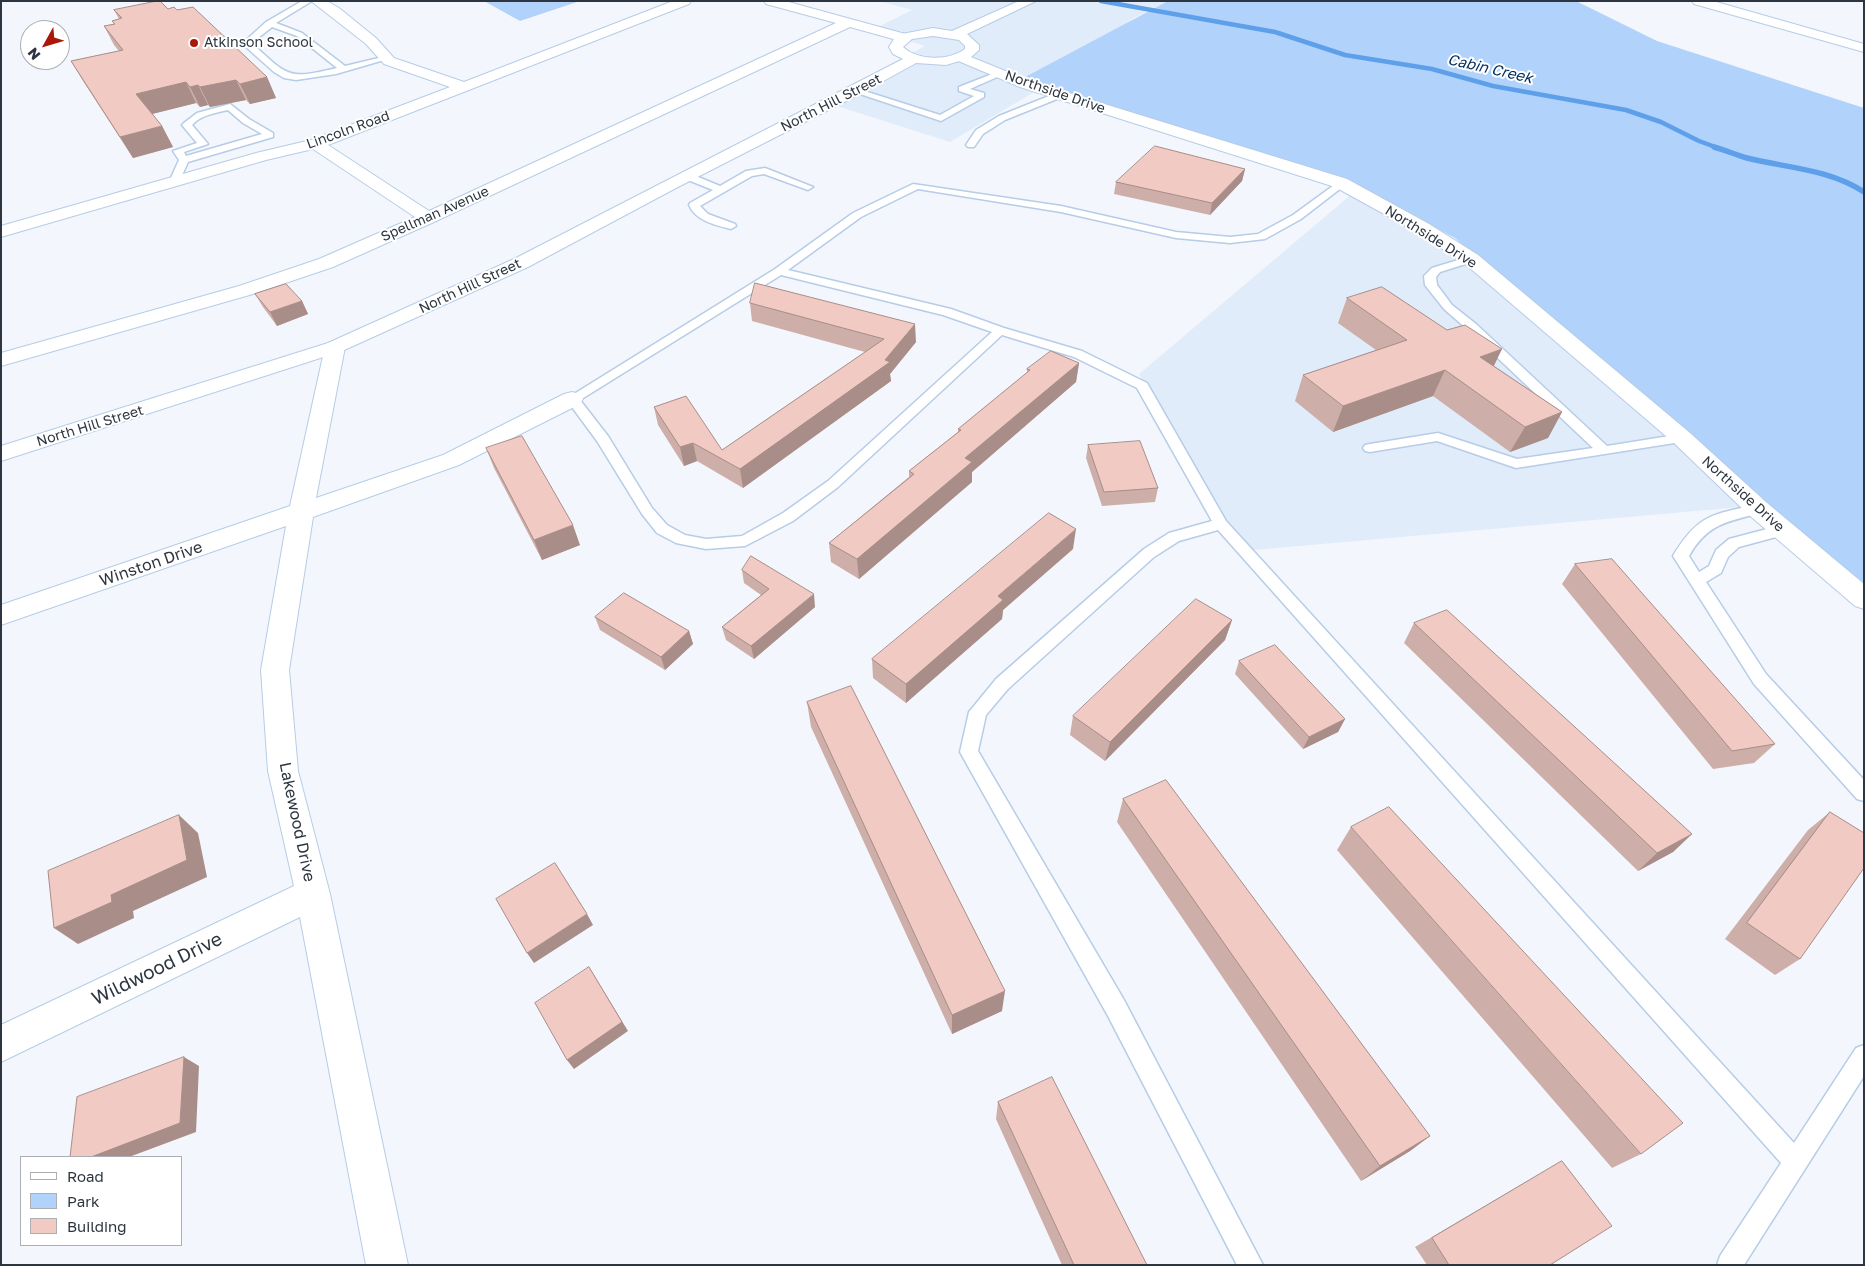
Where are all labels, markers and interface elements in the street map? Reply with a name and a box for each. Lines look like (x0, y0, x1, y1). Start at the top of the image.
north arrow (20, 20, 70, 70)
place label: Atkinson School (204, 35, 313, 51)
marker: Atkinson School (188, 37, 200, 49)
text: N (24, 45, 44, 64)
water label: Cabin Creek (1446, 50, 1534, 88)
street label: Northside Drive (1003, 67, 1107, 117)
street label: North Hill Street (778, 70, 884, 136)
street label: Lincoln Road (304, 107, 392, 153)
street label: Spellman Avenue (378, 183, 492, 245)
street label: Northside Drive (1382, 202, 1480, 272)
street label: North Hill Street (416, 255, 524, 317)
street label: North Hill Street (35, 402, 145, 450)
street label: Northside Drive (1698, 453, 1788, 535)
street label: Winston Drive (97, 537, 205, 591)
street label: Lakewood Drive (275, 761, 319, 883)
street label: Wildwood Drive (88, 928, 226, 1010)
legend (20, 1156, 182, 1246)
text: Road (67, 1167, 104, 1185)
text: Park (67, 1192, 99, 1210)
text: Building (67, 1217, 127, 1235)

